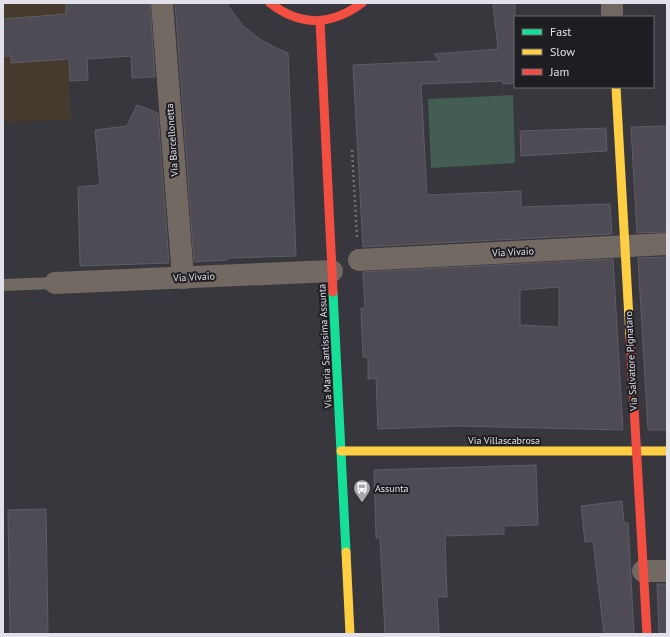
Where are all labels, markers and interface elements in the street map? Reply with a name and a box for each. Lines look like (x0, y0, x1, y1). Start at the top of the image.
legend (514, 16, 654, 88)
text: Fast (550, 24, 571, 39)
text: Slow (550, 44, 575, 59)
text: Jam (549, 64, 569, 79)
street label: Via Barcellonetta (163, 103, 181, 178)
street label: Via Vivaio (491, 244, 534, 260)
street label: Via Vivaio (172, 269, 215, 285)
street label: Via Maria Santissima Assunta (315, 284, 335, 409)
street label: Via Salvatore Pignataro (622, 311, 640, 412)
street label: Via Villascabrosa (467, 434, 540, 447)
bus stop icon: Assunta (352, 478, 372, 503)
place label: Assunta (375, 482, 409, 495)

